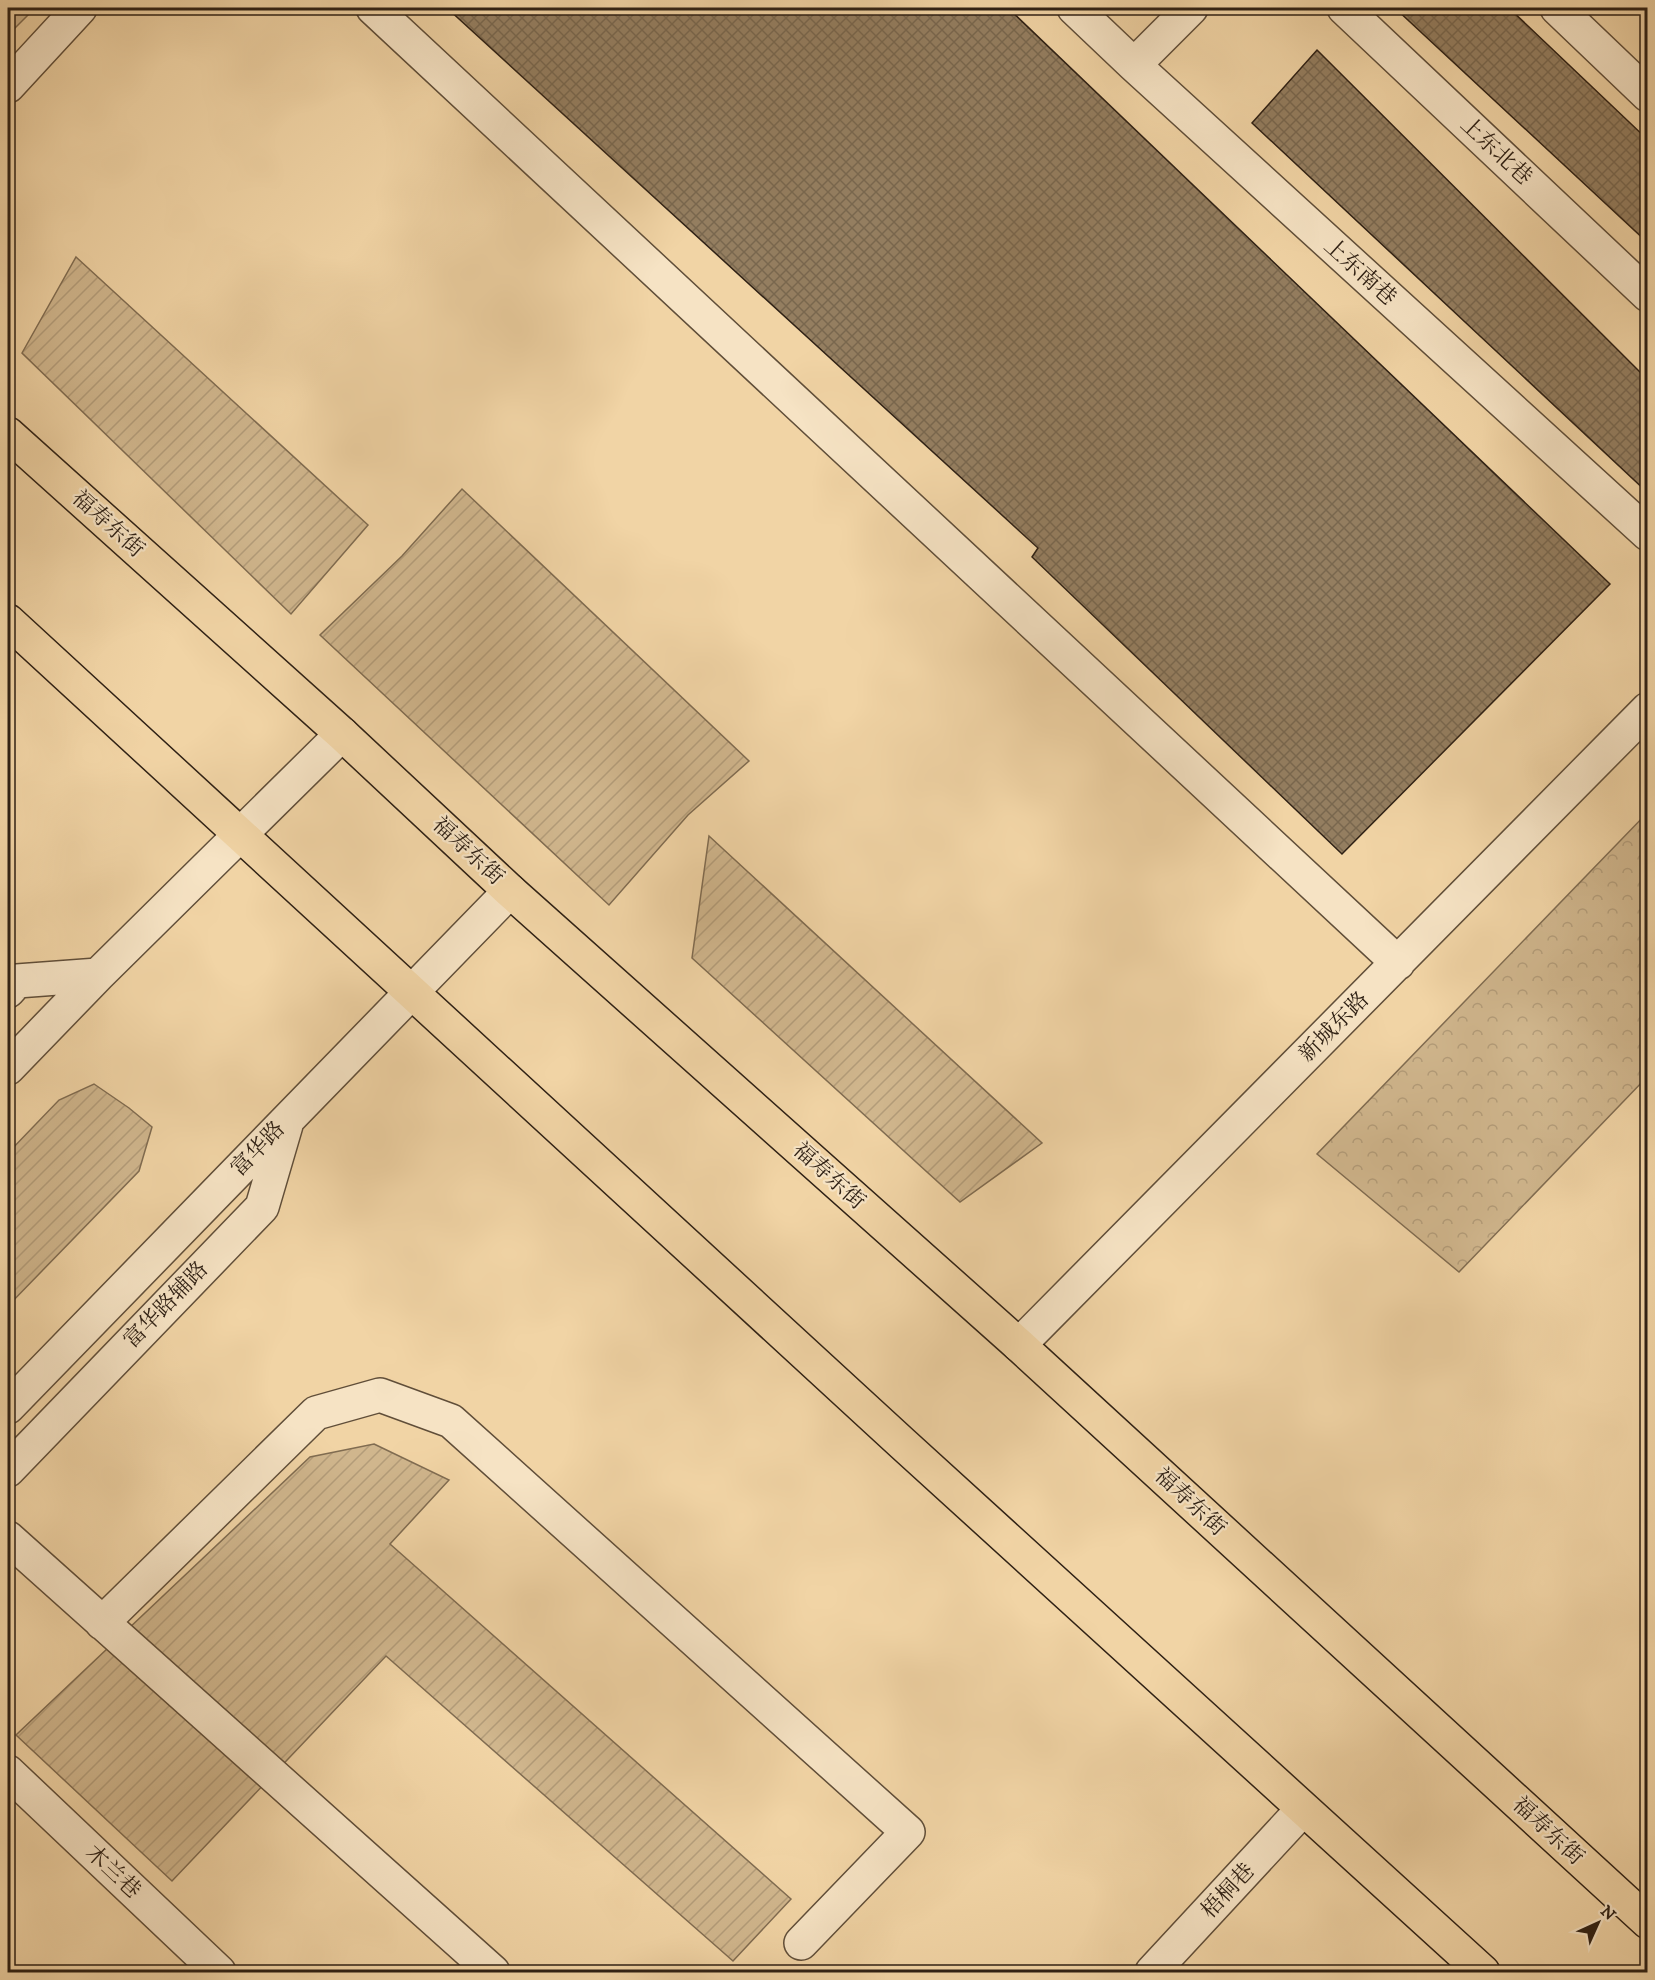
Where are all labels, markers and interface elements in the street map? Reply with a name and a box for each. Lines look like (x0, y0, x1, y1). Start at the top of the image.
street label: 上东北巷 (1455, 111, 1537, 191)
street label: 上东南巷 (1318, 233, 1402, 311)
street label: 福寿东街 (66, 485, 150, 563)
street label: 福寿东街 (427, 811, 509, 891)
street label: 新城东路 (1293, 986, 1375, 1068)
street label: 富华路 (225, 1116, 291, 1182)
street label: 福寿东街 (787, 1137, 871, 1215)
street label: 富华路辅路 (118, 1256, 214, 1354)
street label: 福寿东街 (1149, 1462, 1231, 1542)
street label: 福寿东街 (1507, 1791, 1589, 1871)
street label: 木兰巷 (80, 1840, 146, 1904)
street label: 梧桐巷 (1196, 1858, 1260, 1924)
north arrow (1568, 1893, 1628, 1953)
text: N (1596, 1901, 1620, 1925)

